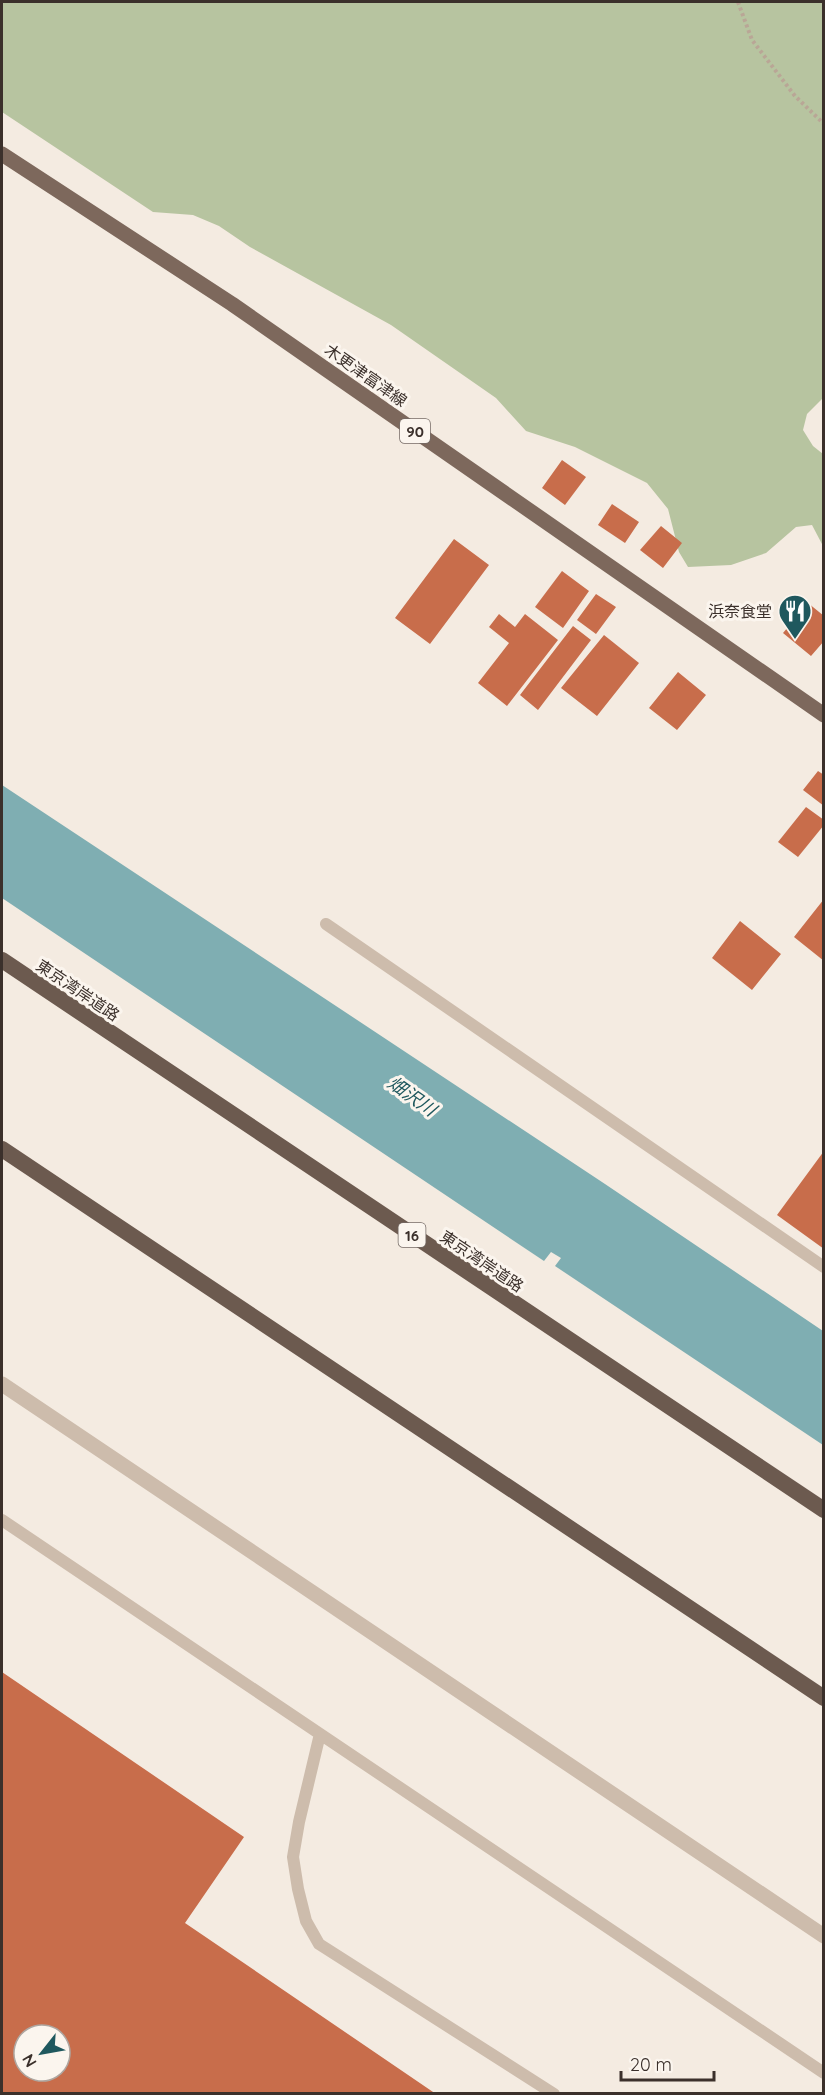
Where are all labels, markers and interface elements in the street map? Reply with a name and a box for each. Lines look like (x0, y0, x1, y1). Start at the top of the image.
street label: 木更津富津線 (321, 339, 411, 411)
road number: 90 (400, 419, 430, 443)
restaurant icon: 浜奈食堂 (777, 593, 813, 640)
place label: 浜奈食堂 (708, 601, 772, 621)
street label: 東京湾岸道路 (33, 955, 123, 1025)
water label: 畑沢川 (383, 1071, 442, 1122)
road number: 16 (398, 1223, 426, 1247)
street label: 東京湾岸道路 (437, 1226, 527, 1296)
north arrow (12, 2023, 72, 2083)
scale bar (621, 2044, 714, 2082)
text: N (18, 2051, 41, 2071)
text: 20 m (630, 2053, 672, 2076)

